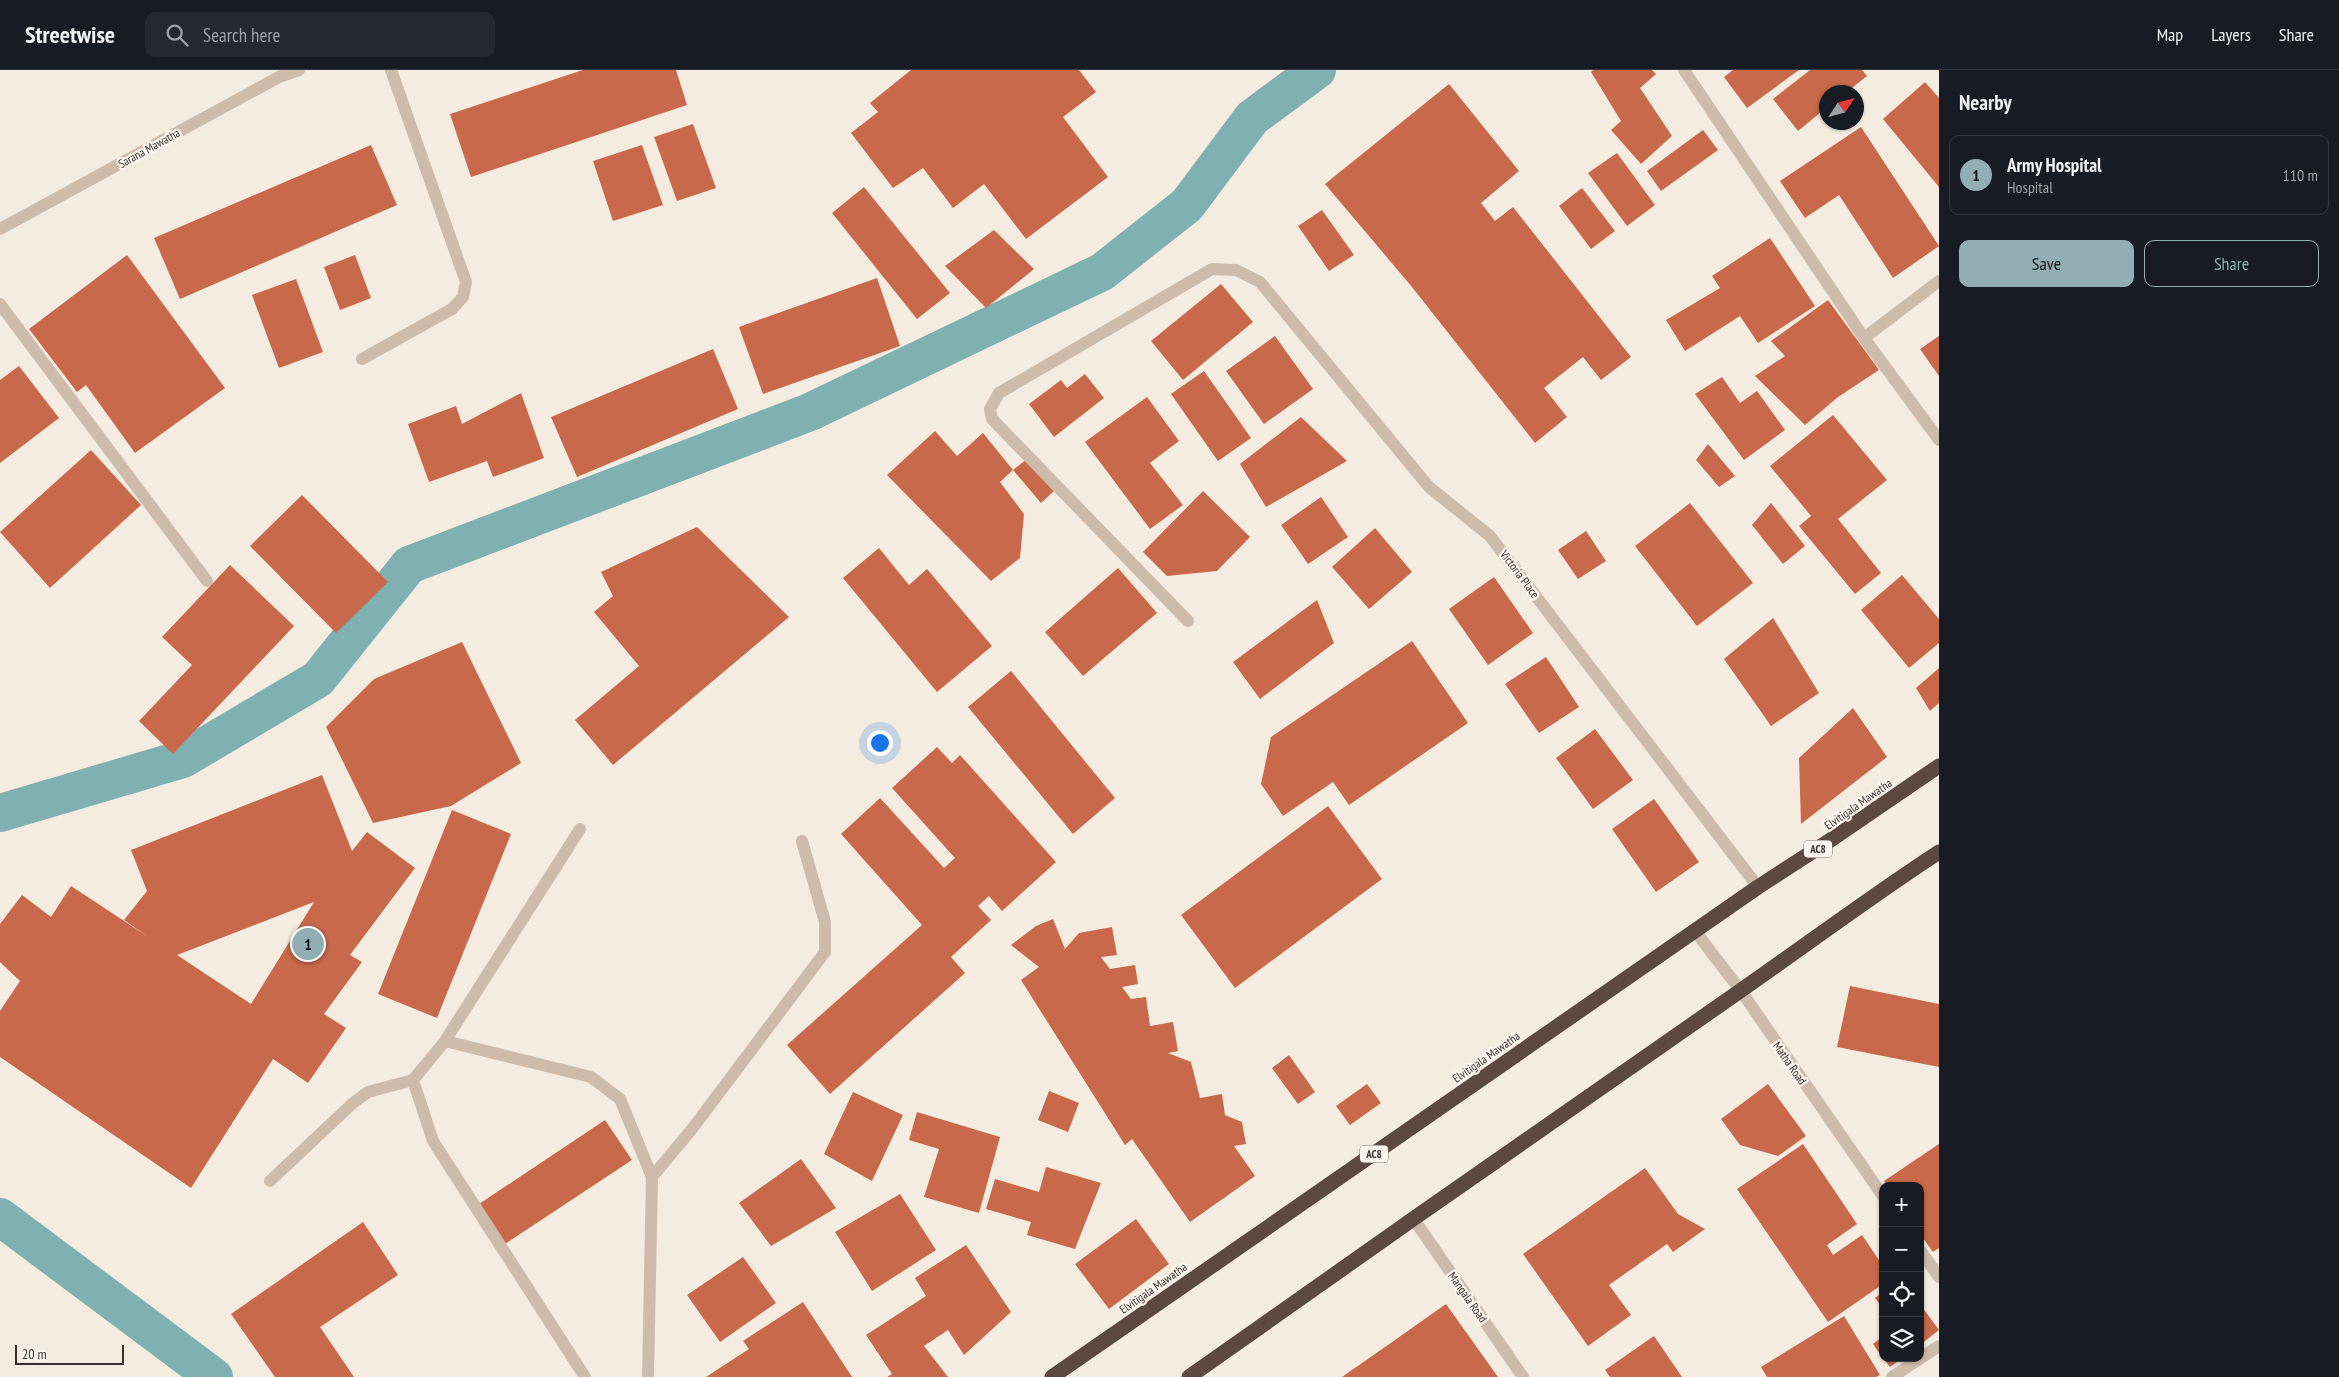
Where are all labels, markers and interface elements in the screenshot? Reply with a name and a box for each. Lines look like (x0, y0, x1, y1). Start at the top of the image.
search box (145, 12, 495, 57)
text: Streetwise (25, 19, 115, 50)
icon: search (163, 21, 191, 49)
text: Search here (203, 23, 280, 47)
text: Map (2157, 23, 2183, 46)
text: Layers (2211, 23, 2251, 46)
text: Share (2279, 23, 2314, 46)
north arrow (1819, 85, 1864, 130)
text: Nearby (1959, 89, 2012, 116)
street label: Sarana Mawatha (115, 125, 183, 171)
text: Army Hospital (2007, 153, 2102, 177)
text: 1 (1972, 165, 1980, 185)
text: 110 m (2283, 165, 2318, 185)
text: Hospital (2007, 177, 2053, 197)
button: Save (1959, 240, 2134, 287)
button: Share (2144, 240, 2319, 287)
street label: Victoria Place (1497, 546, 1543, 601)
your location (867, 730, 893, 756)
street label: Elvitigala Mawatha (1821, 775, 1895, 833)
road number: AC8 (1804, 841, 1832, 858)
pin: 1 (292, 925, 324, 963)
street label: Elvitigala Mawatha (1449, 1028, 1523, 1086)
street label: Matha Road (1770, 1039, 1810, 1087)
road number: AC8 (1360, 1146, 1388, 1162)
map controls (1879, 1182, 1924, 1362)
button: + (1879, 1182, 1924, 1227)
button: − (1879, 1227, 1924, 1272)
street label: Elvitigala Mawatha (1116, 1259, 1190, 1317)
street label: Mangala Road (1445, 1269, 1491, 1325)
button: locate (1879, 1272, 1924, 1317)
button: layers (1879, 1317, 1924, 1362)
scale bar (15, 1342, 124, 1365)
text: 20 m (22, 1345, 47, 1363)

